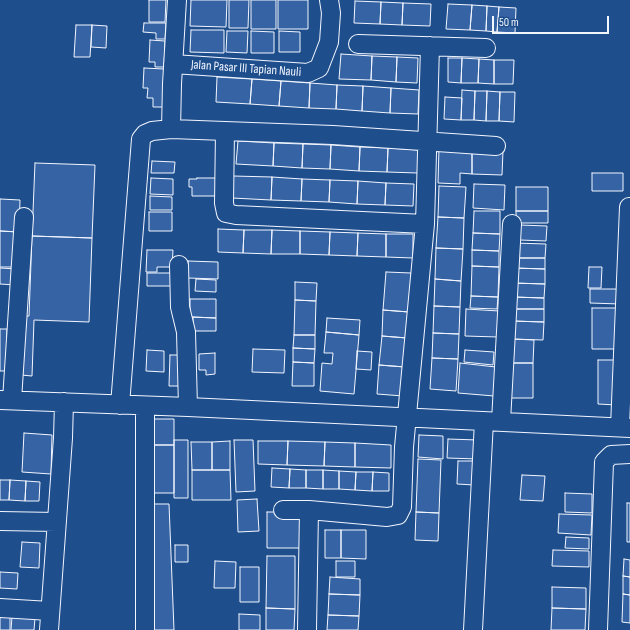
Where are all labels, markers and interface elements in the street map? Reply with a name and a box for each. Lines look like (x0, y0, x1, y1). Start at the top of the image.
scale bar (494, 8, 611, 34)
text: 50 m (499, 15, 519, 30)
street label: Jalan Pasar III Tapian Nauli (190, 57, 302, 81)

